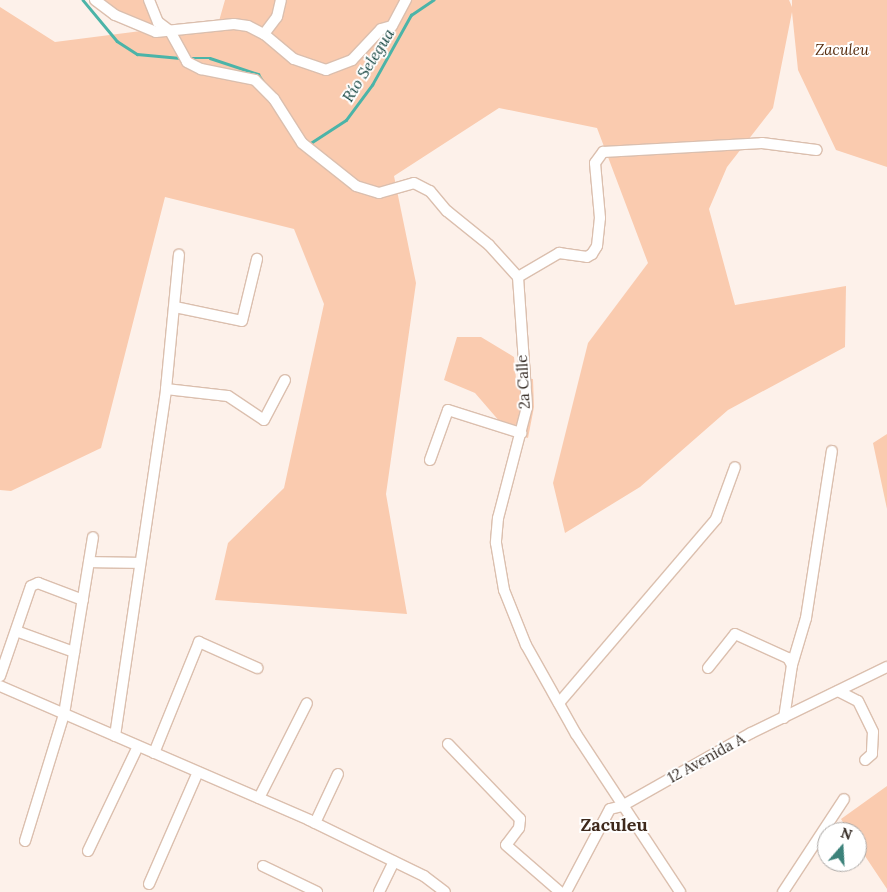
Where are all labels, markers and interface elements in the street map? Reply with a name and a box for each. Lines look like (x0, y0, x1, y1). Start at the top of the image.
water label: Río Selegua (338, 25, 398, 105)
park label: Zaculeu (815, 41, 869, 59)
street label: 2a Calle (513, 354, 533, 410)
street label: 12 Avenida A (664, 729, 748, 787)
district label: Zaculeu (580, 814, 648, 836)
north arrow (817, 822, 867, 872)
text: N (839, 823, 855, 844)

